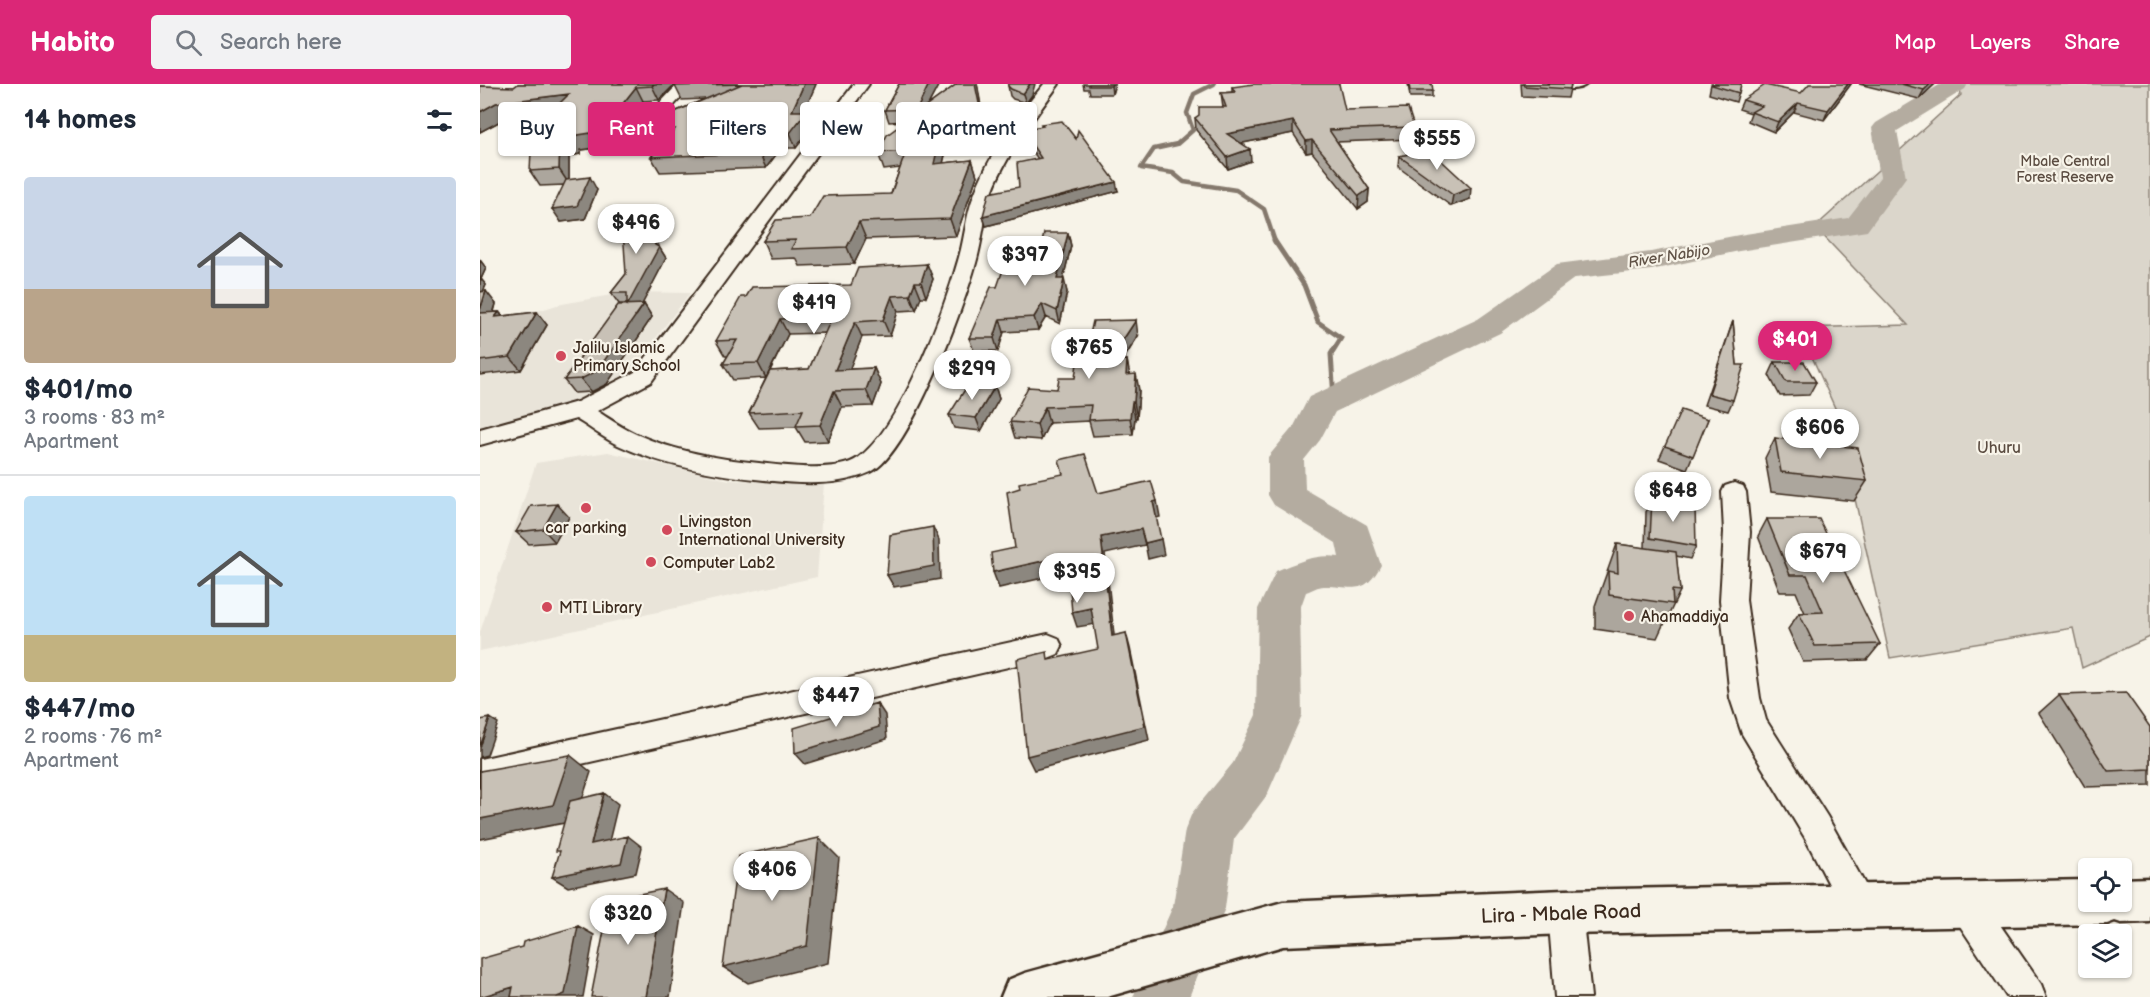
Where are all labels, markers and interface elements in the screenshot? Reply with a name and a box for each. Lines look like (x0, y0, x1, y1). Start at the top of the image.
search box (151, 15, 571, 69)
text: Habito (30, 26, 115, 59)
icon: search (172, 26, 205, 59)
text: Search here (220, 29, 342, 56)
text: Map (1894, 30, 1936, 55)
text: Layers (1969, 30, 2031, 55)
text: Share (2064, 30, 2120, 55)
chip: Buy (498, 102, 576, 156)
chip: Rent (588, 102, 675, 156)
chip: Filters (687, 102, 788, 156)
chip: New (800, 102, 884, 156)
chip: Apartment (896, 102, 1037, 156)
icon: filters (423, 104, 456, 137)
text: 14 homes (24, 105, 136, 136)
pin: $555 (1401, 120, 1473, 171)
text: $555 (1413, 127, 1461, 151)
park label: Mbale Central Forest Reserve (2016, 153, 2114, 186)
pin: $496 (600, 204, 672, 255)
text: $496 (612, 211, 660, 235)
icon: home (186, 216, 294, 324)
pin: $397 (989, 236, 1061, 287)
water label: River Nabijo (1627, 241, 1712, 272)
text: $397 (1001, 243, 1049, 267)
pin: $419 (778, 284, 850, 335)
text: $419 (792, 291, 836, 315)
pin: $401 (1759, 321, 1831, 372)
text: $401 (1772, 328, 1818, 352)
pin: $765 (1053, 329, 1125, 380)
text: $765 (1065, 336, 1113, 360)
place label: Jalilu Islamic Primary School (573, 339, 680, 376)
marker: Jalilu Islamic Primary School (554, 349, 568, 363)
pin: $299 (936, 350, 1008, 401)
text: $299 (948, 357, 996, 381)
text: $401/mo (24, 375, 133, 406)
text: 3 rooms · 83 m² (24, 406, 165, 430)
pin: $606 (1784, 409, 1856, 460)
text: $606 (1795, 416, 1845, 440)
text: Apartment (24, 430, 119, 454)
park label: Uhuru (1977, 439, 2021, 458)
pin: $648 (1637, 472, 1709, 523)
text: $648 (1648, 479, 1698, 503)
marker: car parking (579, 501, 593, 515)
place label: Livingston International University (679, 513, 846, 550)
place label: car parking (545, 519, 627, 538)
marker: Livingston International University (660, 523, 674, 537)
pin: $679 (1787, 533, 1859, 584)
icon: home (186, 535, 294, 643)
text: $679 (1799, 540, 1847, 564)
pin: $395 (1041, 553, 1113, 604)
place label: Computer Lab2 (663, 554, 776, 573)
marker: Computer Lab2 (644, 555, 658, 569)
text: $395 (1053, 560, 1101, 584)
place label: MTI Library (559, 599, 643, 618)
marker: MTI Library (540, 600, 554, 614)
place label: Ahamaddiya (1641, 608, 1729, 627)
marker: Ahamaddiya (1622, 609, 1636, 623)
pin: $447 (800, 677, 872, 728)
text: $447 (812, 684, 860, 708)
text: $447/mo (24, 694, 135, 725)
text: 2 rooms · 76 m² (24, 725, 162, 749)
text: Apartment (24, 749, 119, 773)
pin: $406 (736, 851, 808, 902)
text: $406 (747, 858, 797, 882)
map controls (2078, 858, 2132, 978)
button: locate (2078, 858, 2132, 912)
pin: $320 (592, 895, 664, 946)
street label: Lira - Mbale Road (1480, 899, 1642, 929)
text: $320 (604, 902, 652, 926)
button: layers (2078, 924, 2132, 978)

